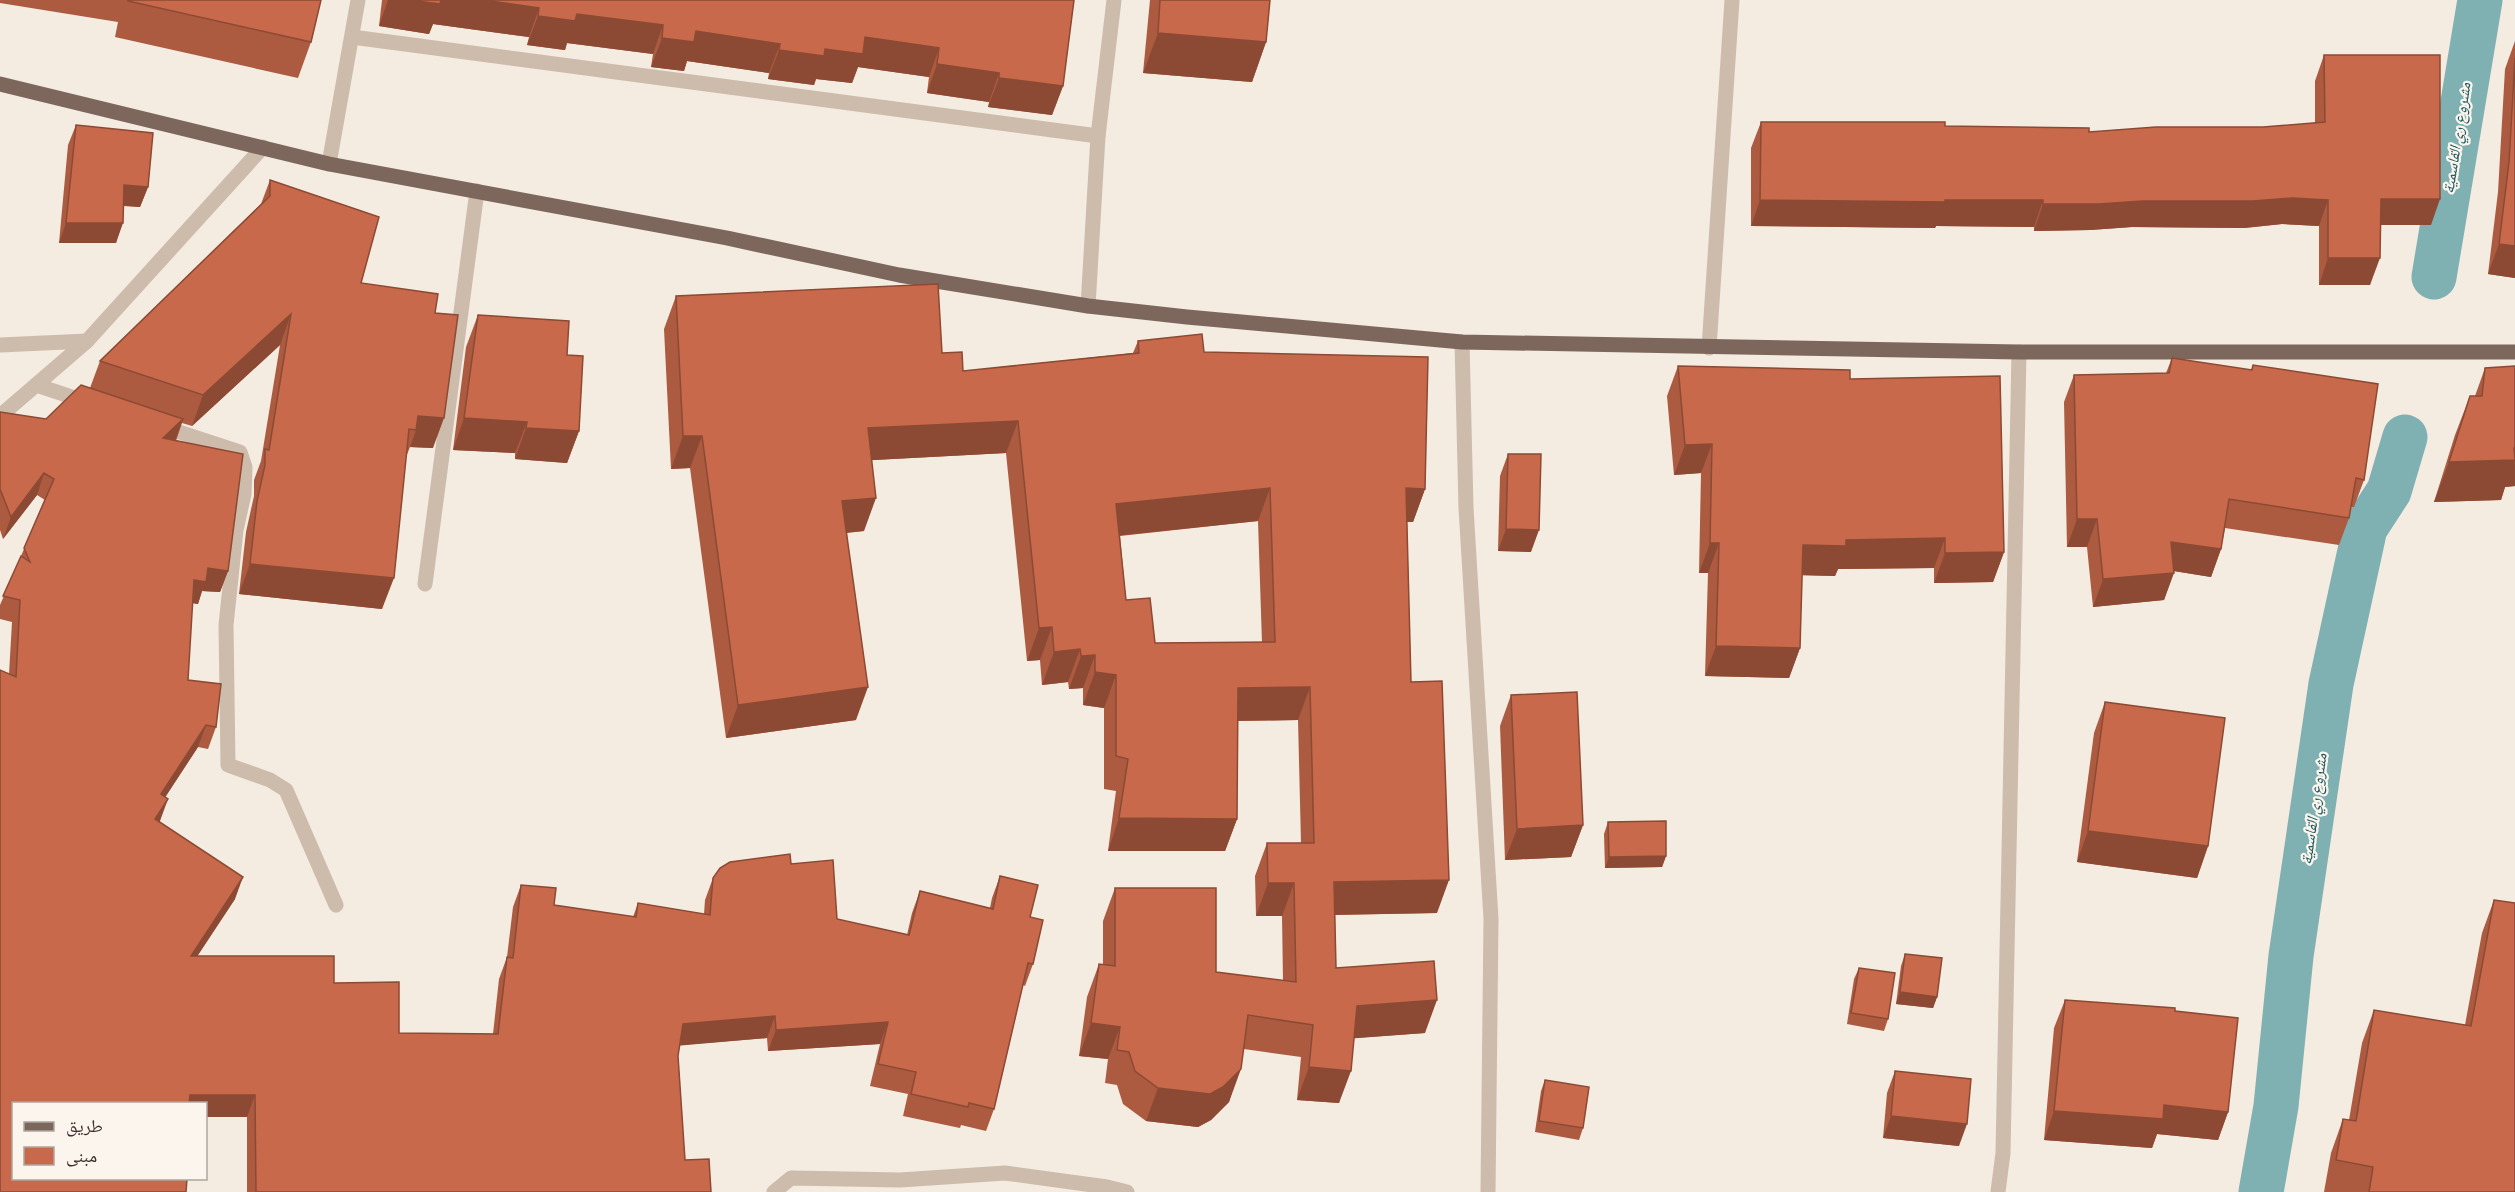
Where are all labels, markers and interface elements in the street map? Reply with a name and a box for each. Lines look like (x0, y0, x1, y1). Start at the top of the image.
water label: مشروع ري القاسمية (2438, 80, 2478, 195)
water label: مشروع ري القاسمية (2296, 751, 2334, 866)
legend (12, 1102, 207, 1180)
text: طريق (66, 1115, 103, 1137)
text: مبنى (66, 1145, 97, 1167)

